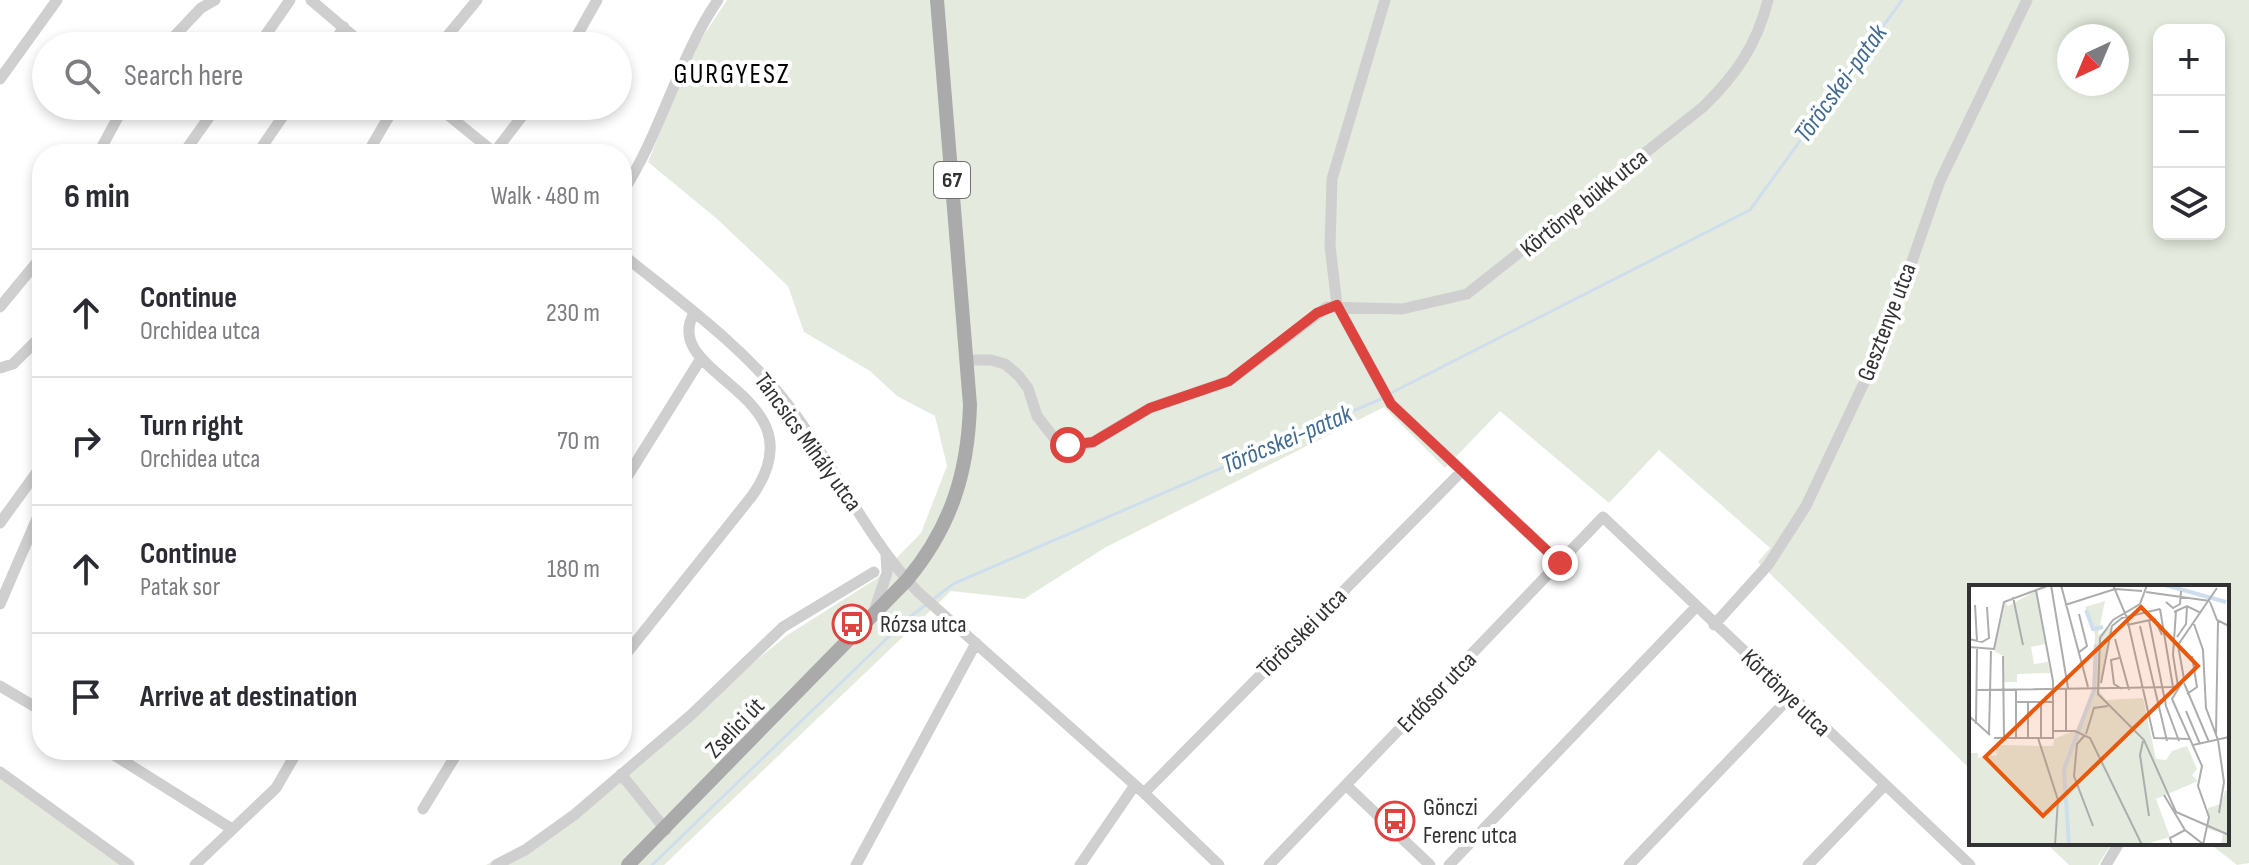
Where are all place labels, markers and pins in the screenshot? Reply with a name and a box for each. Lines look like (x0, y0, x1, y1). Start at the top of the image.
bus stop icon: Rózsa utca (831, 603, 873, 645)
place label: Rózsa utca (880, 610, 966, 639)
place label: Gönczi Ferenc utca (1423, 793, 1517, 850)
bus stop icon: Gönczi Ferenc utca (1374, 800, 1416, 842)

